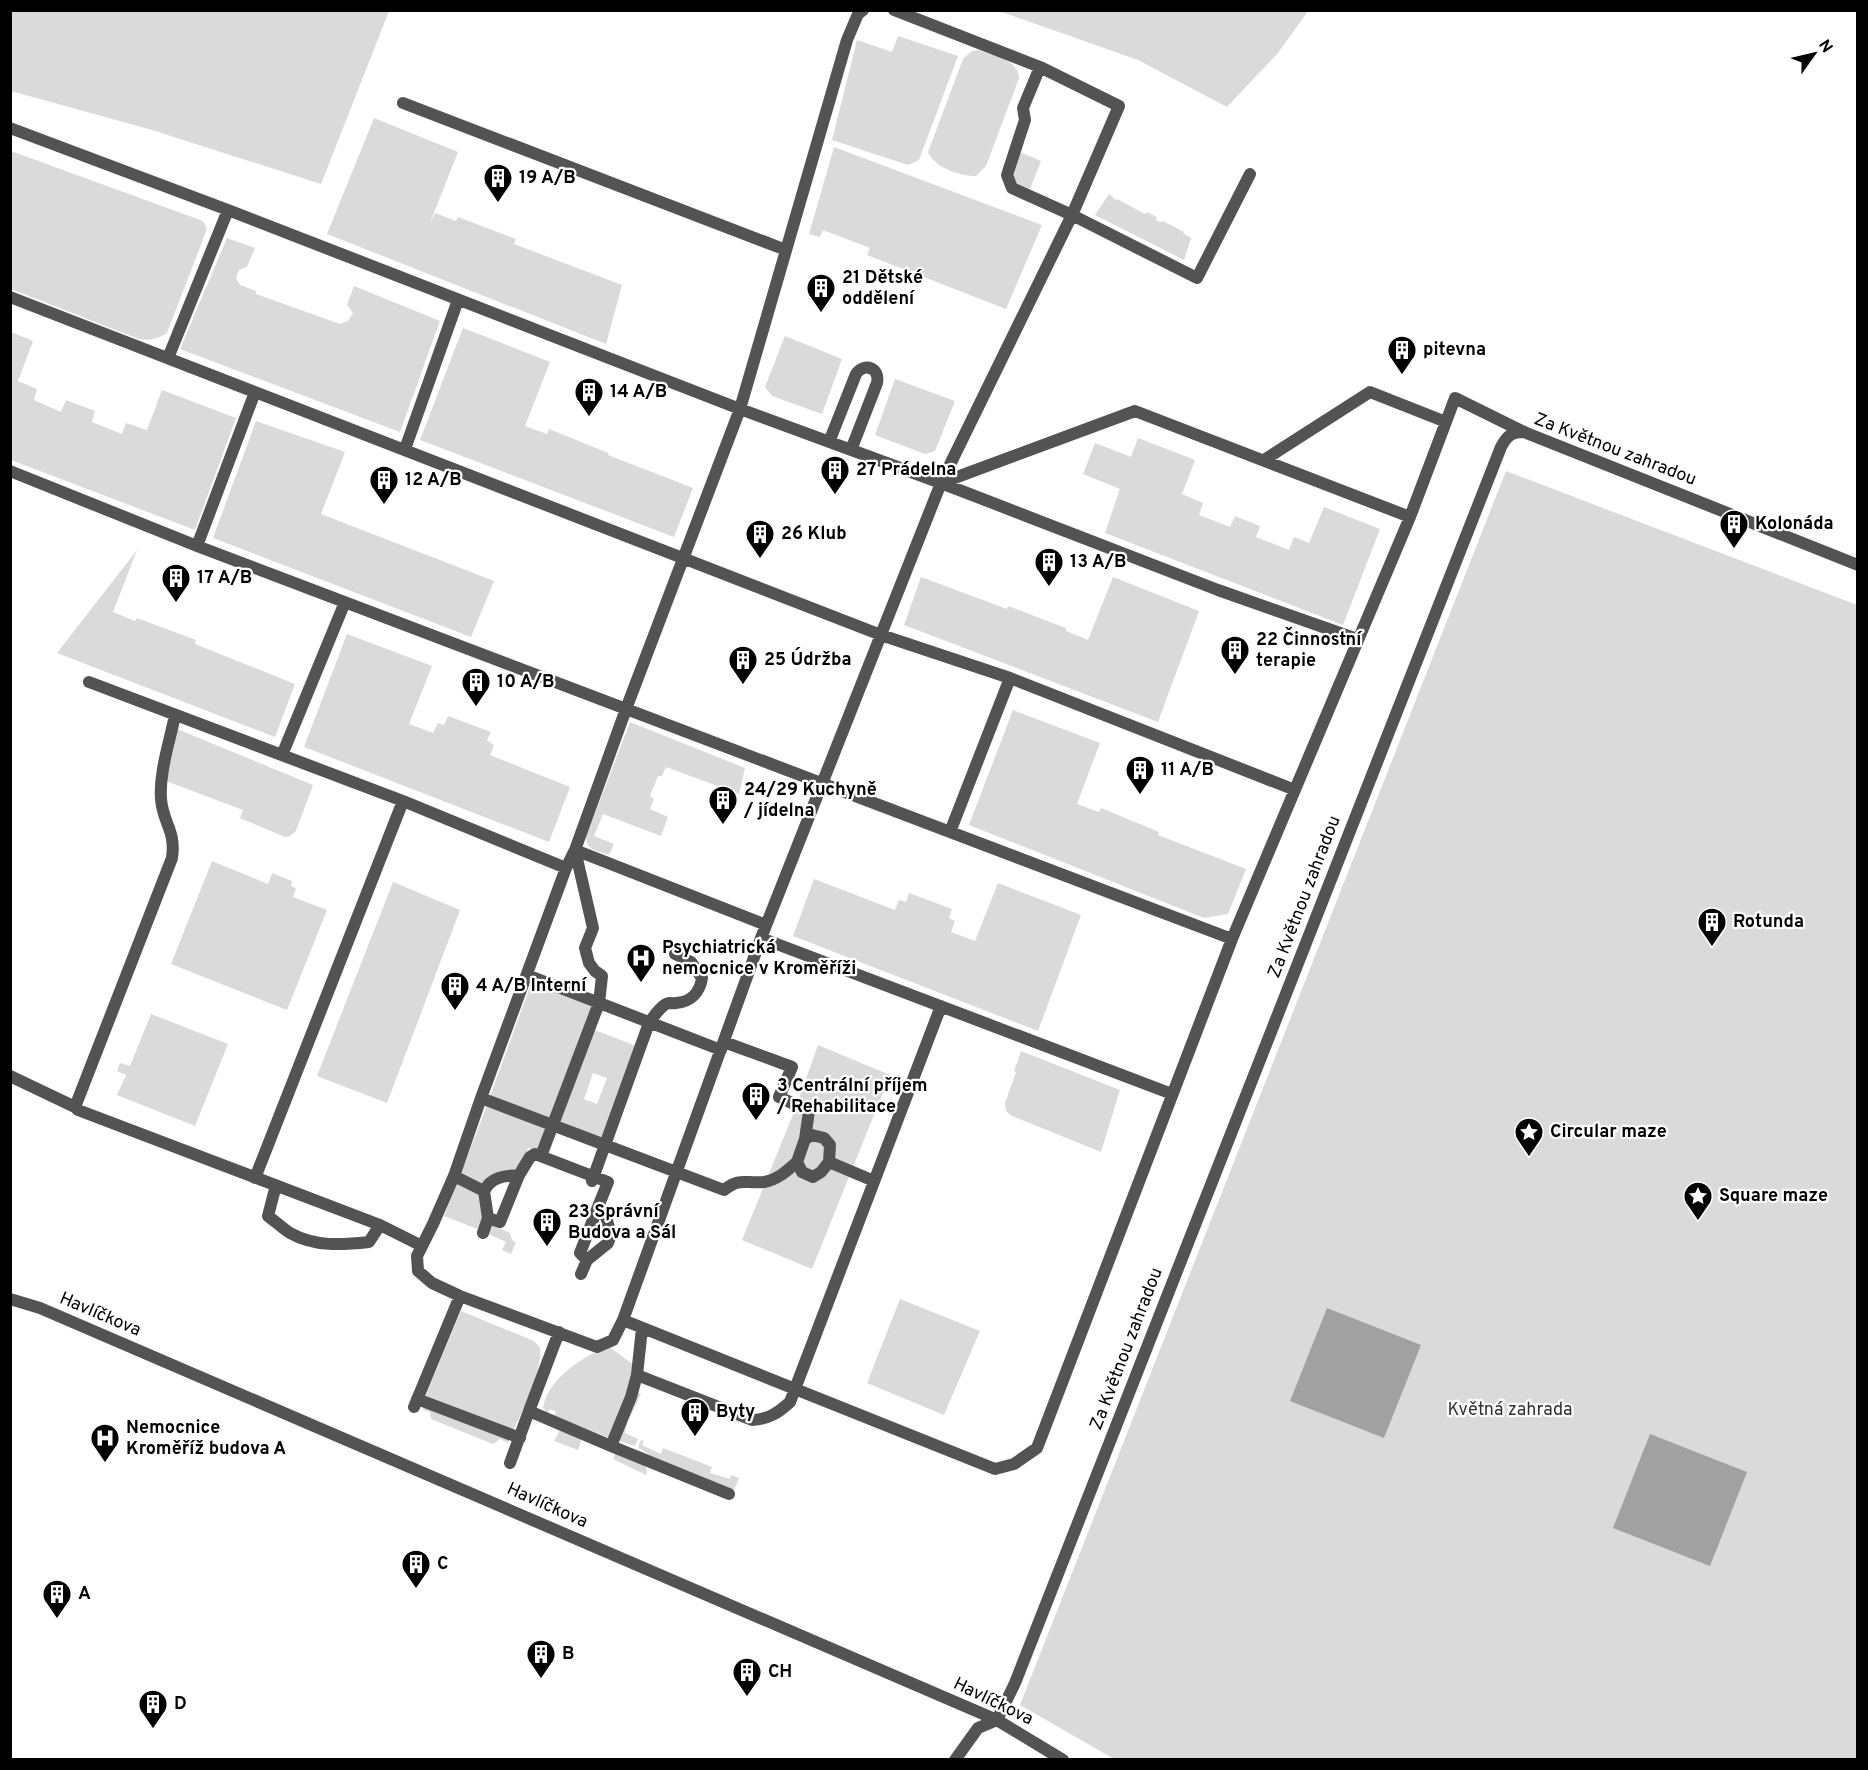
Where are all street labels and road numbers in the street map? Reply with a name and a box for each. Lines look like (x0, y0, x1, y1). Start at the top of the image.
street label: Za Květnou zahradou (1530, 408, 1700, 492)
street label: Za Květnou zahradou (1263, 812, 1347, 982)
street label: Za Květnou zahradou (1085, 1264, 1169, 1434)
street label: Havlíčkova (56, 1288, 144, 1342)
street label: Havlíčkova (503, 1478, 591, 1534)
street label: Havlíčkova (949, 1673, 1037, 1731)

